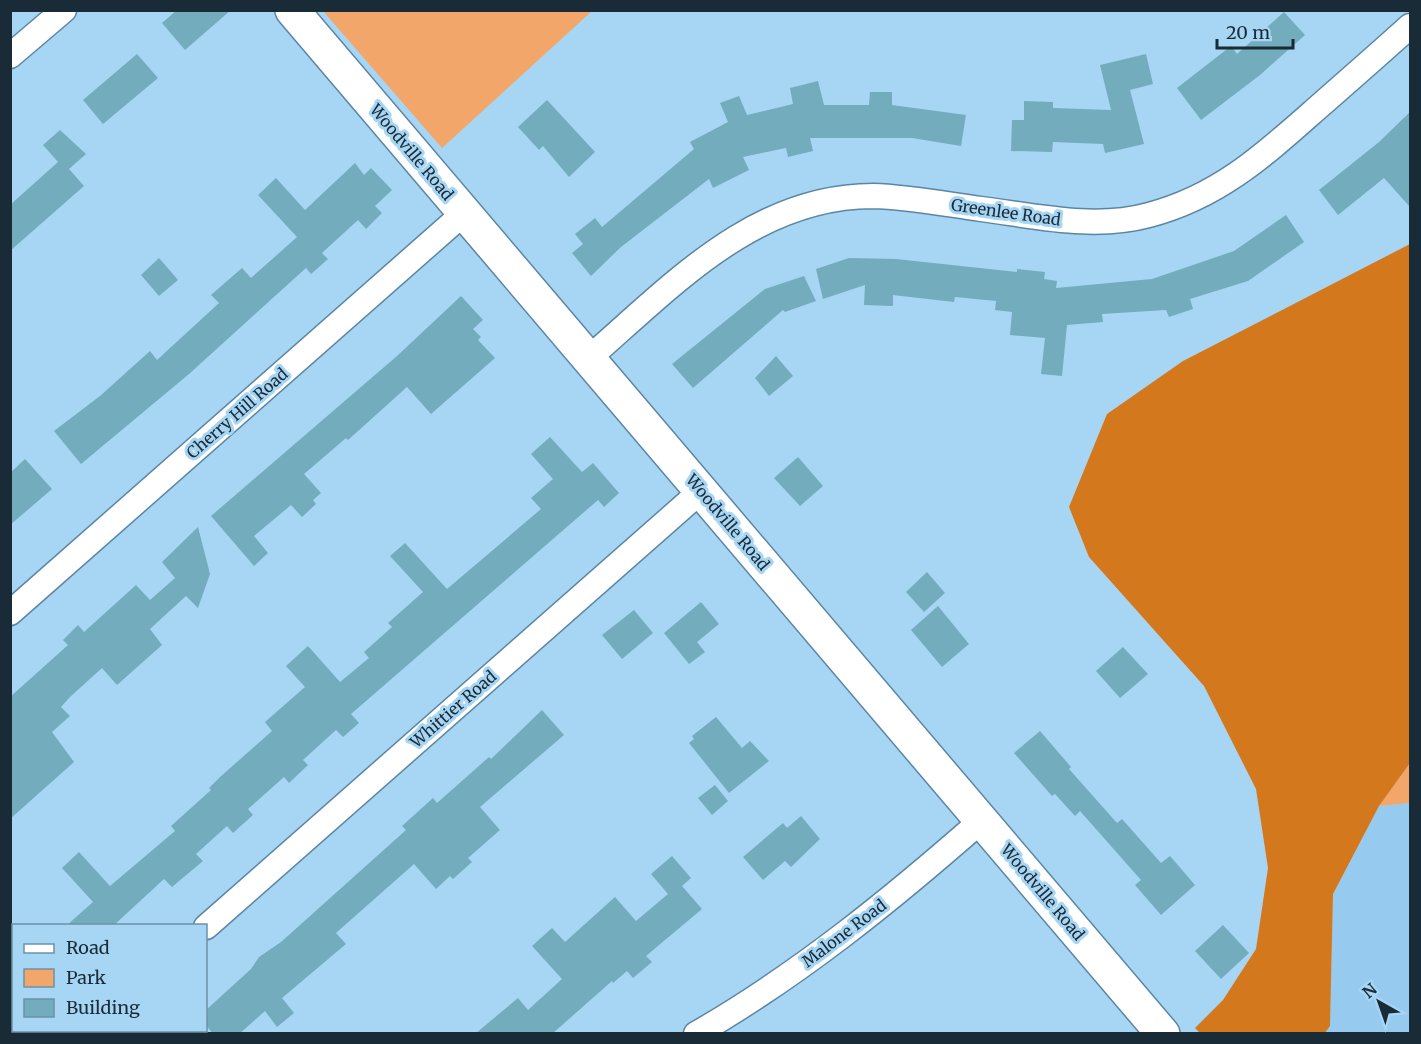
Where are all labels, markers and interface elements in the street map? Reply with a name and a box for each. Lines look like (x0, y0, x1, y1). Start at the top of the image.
scale bar (1217, 12, 1294, 50)
text: 20 m (1226, 21, 1270, 44)
street label: Woodville Road (365, 99, 458, 204)
street label: Greenlee Road (950, 194, 1062, 230)
street label: Cherry Hill Road (182, 363, 292, 462)
street label: Woodville Road (681, 469, 774, 574)
street label: Whittier Road (405, 666, 500, 753)
street label: Woodville Road (996, 839, 1089, 944)
street label: Malone Road (798, 895, 890, 971)
legend (12, 924, 207, 1032)
text: Road (66, 936, 110, 959)
text: Park (66, 966, 107, 989)
north arrow (1349, 972, 1409, 1032)
text: N (1358, 979, 1381, 1002)
text: Building (66, 996, 140, 1019)

